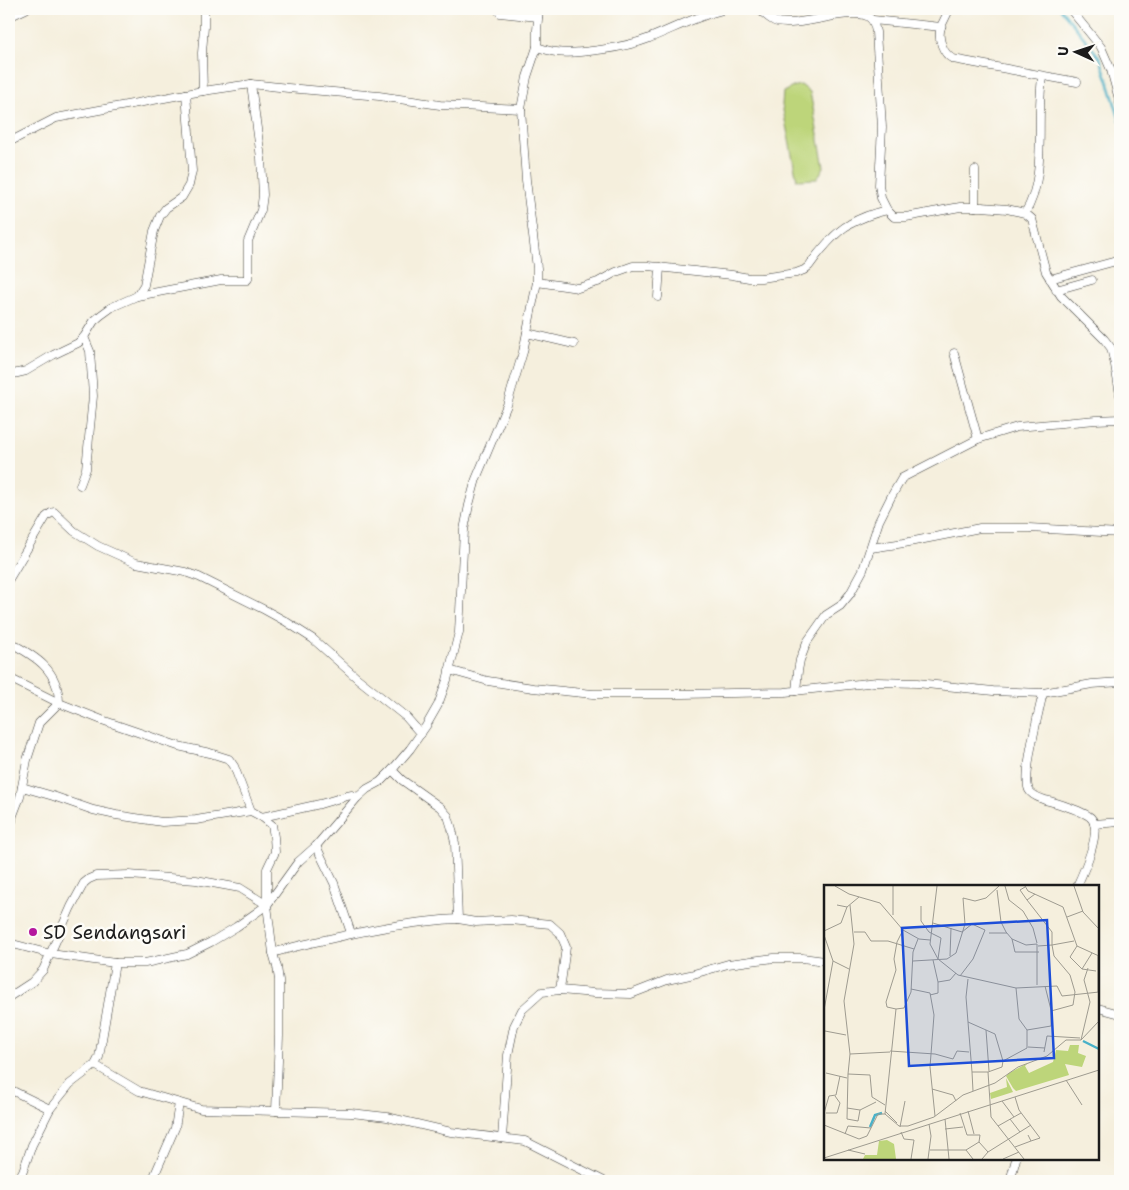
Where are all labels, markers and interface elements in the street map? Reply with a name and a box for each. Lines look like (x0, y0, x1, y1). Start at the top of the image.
north arrow (1052, 28, 1102, 78)
text: U (1054, 46, 1072, 57)
inset map (824, 885, 1099, 1160)
place label: SD Sendangsari (43, 920, 186, 945)
marker: SD Sendangsari (27, 926, 39, 938)

